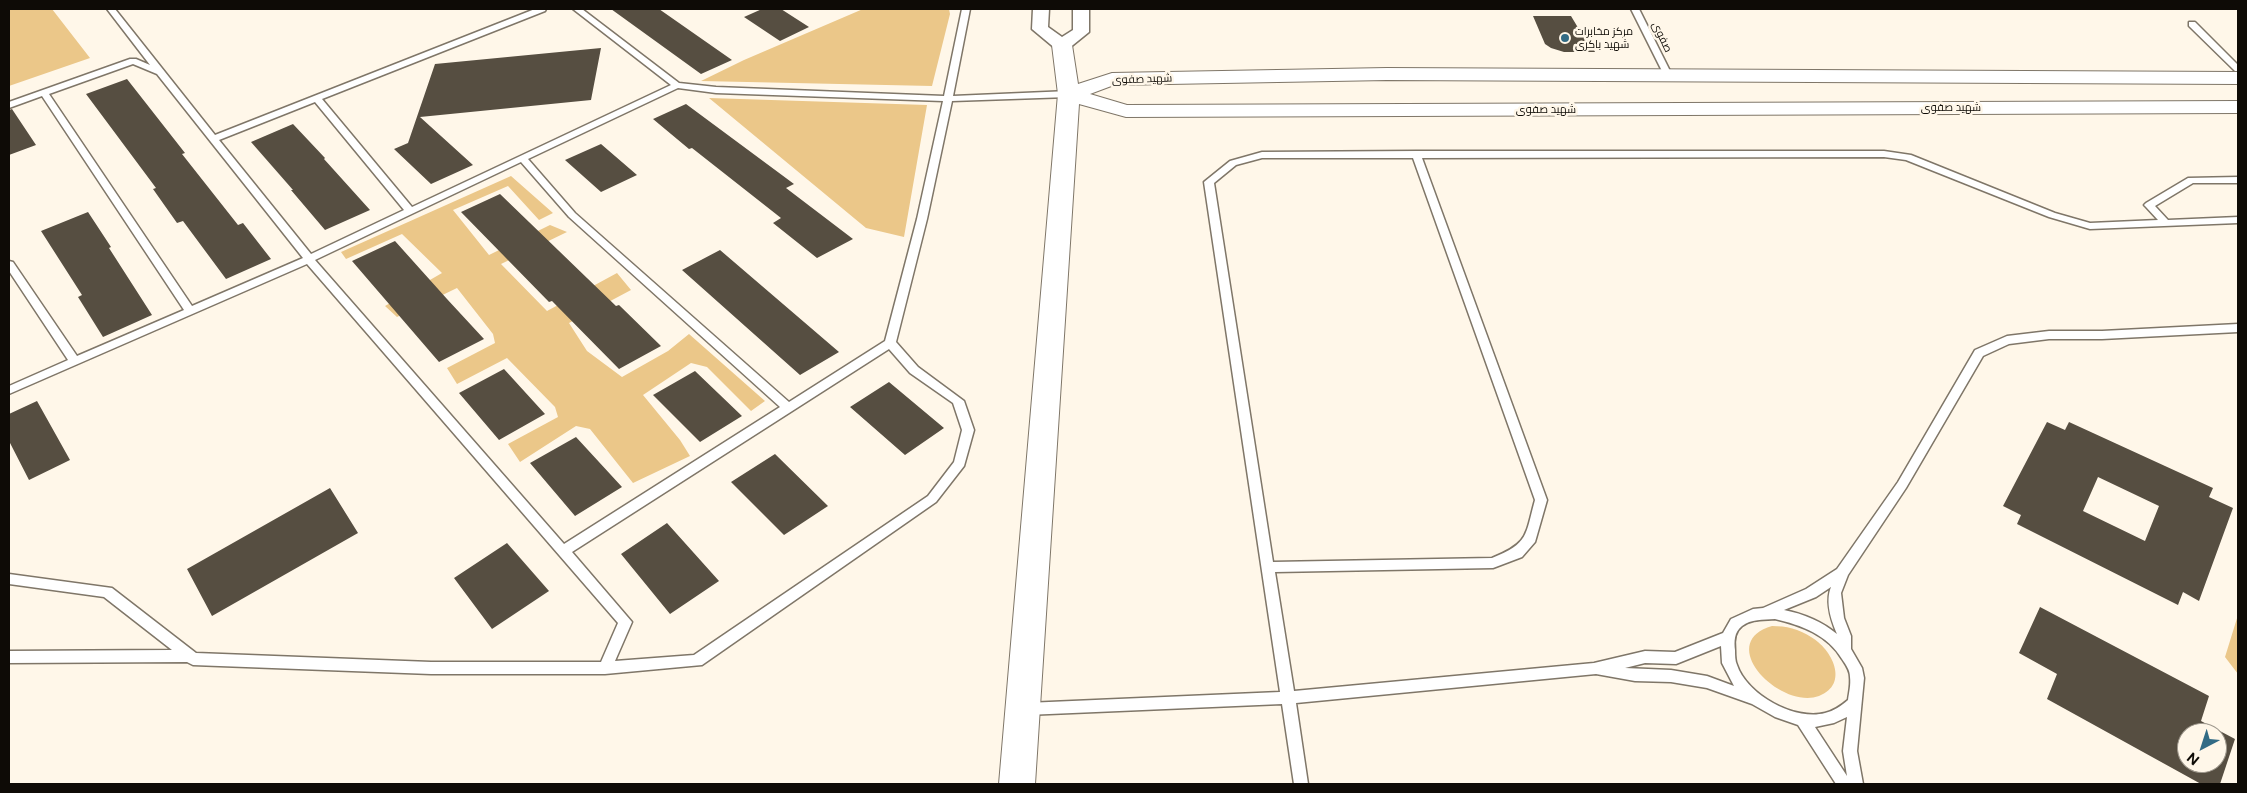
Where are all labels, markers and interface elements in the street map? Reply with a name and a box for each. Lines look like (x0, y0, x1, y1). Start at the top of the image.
street label: صفوی (1649, 20, 1675, 54)
place label: مرکز مخابرات شهید باکری (1575, 25, 1633, 51)
marker: مرکز مخابرات شهید باکری (1559, 32, 1571, 44)
street label: شهید صفوی (1112, 71, 1172, 87)
street label: شهید صفوی (1921, 101, 1981, 115)
street label: شهید صفوی (1516, 103, 1576, 117)
north arrow (2177, 723, 2227, 773)
text: N (2184, 749, 2202, 768)

